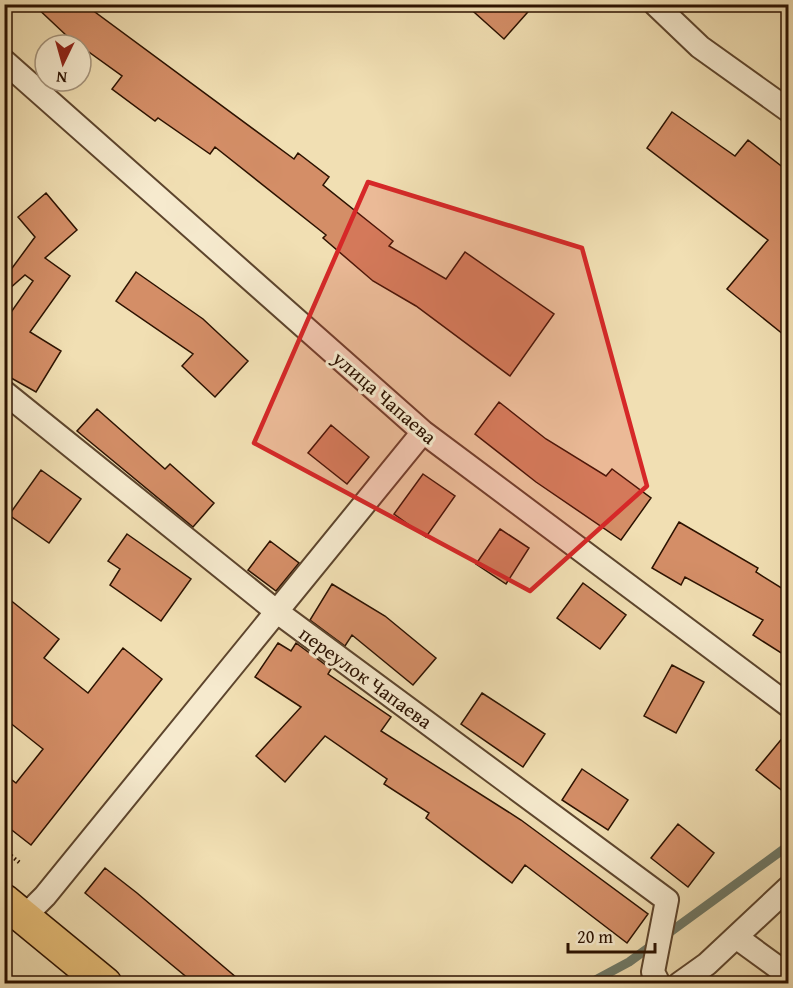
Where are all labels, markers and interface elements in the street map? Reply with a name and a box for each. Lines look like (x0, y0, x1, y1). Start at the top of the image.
north arrow (33, 33, 93, 93)
text: N (55, 65, 68, 90)
street label: улица Чапаева (326, 343, 444, 451)
street label: переулок Чапаева (293, 619, 439, 736)
scale bar (568, 916, 655, 954)
text: 20 m (577, 923, 613, 950)

